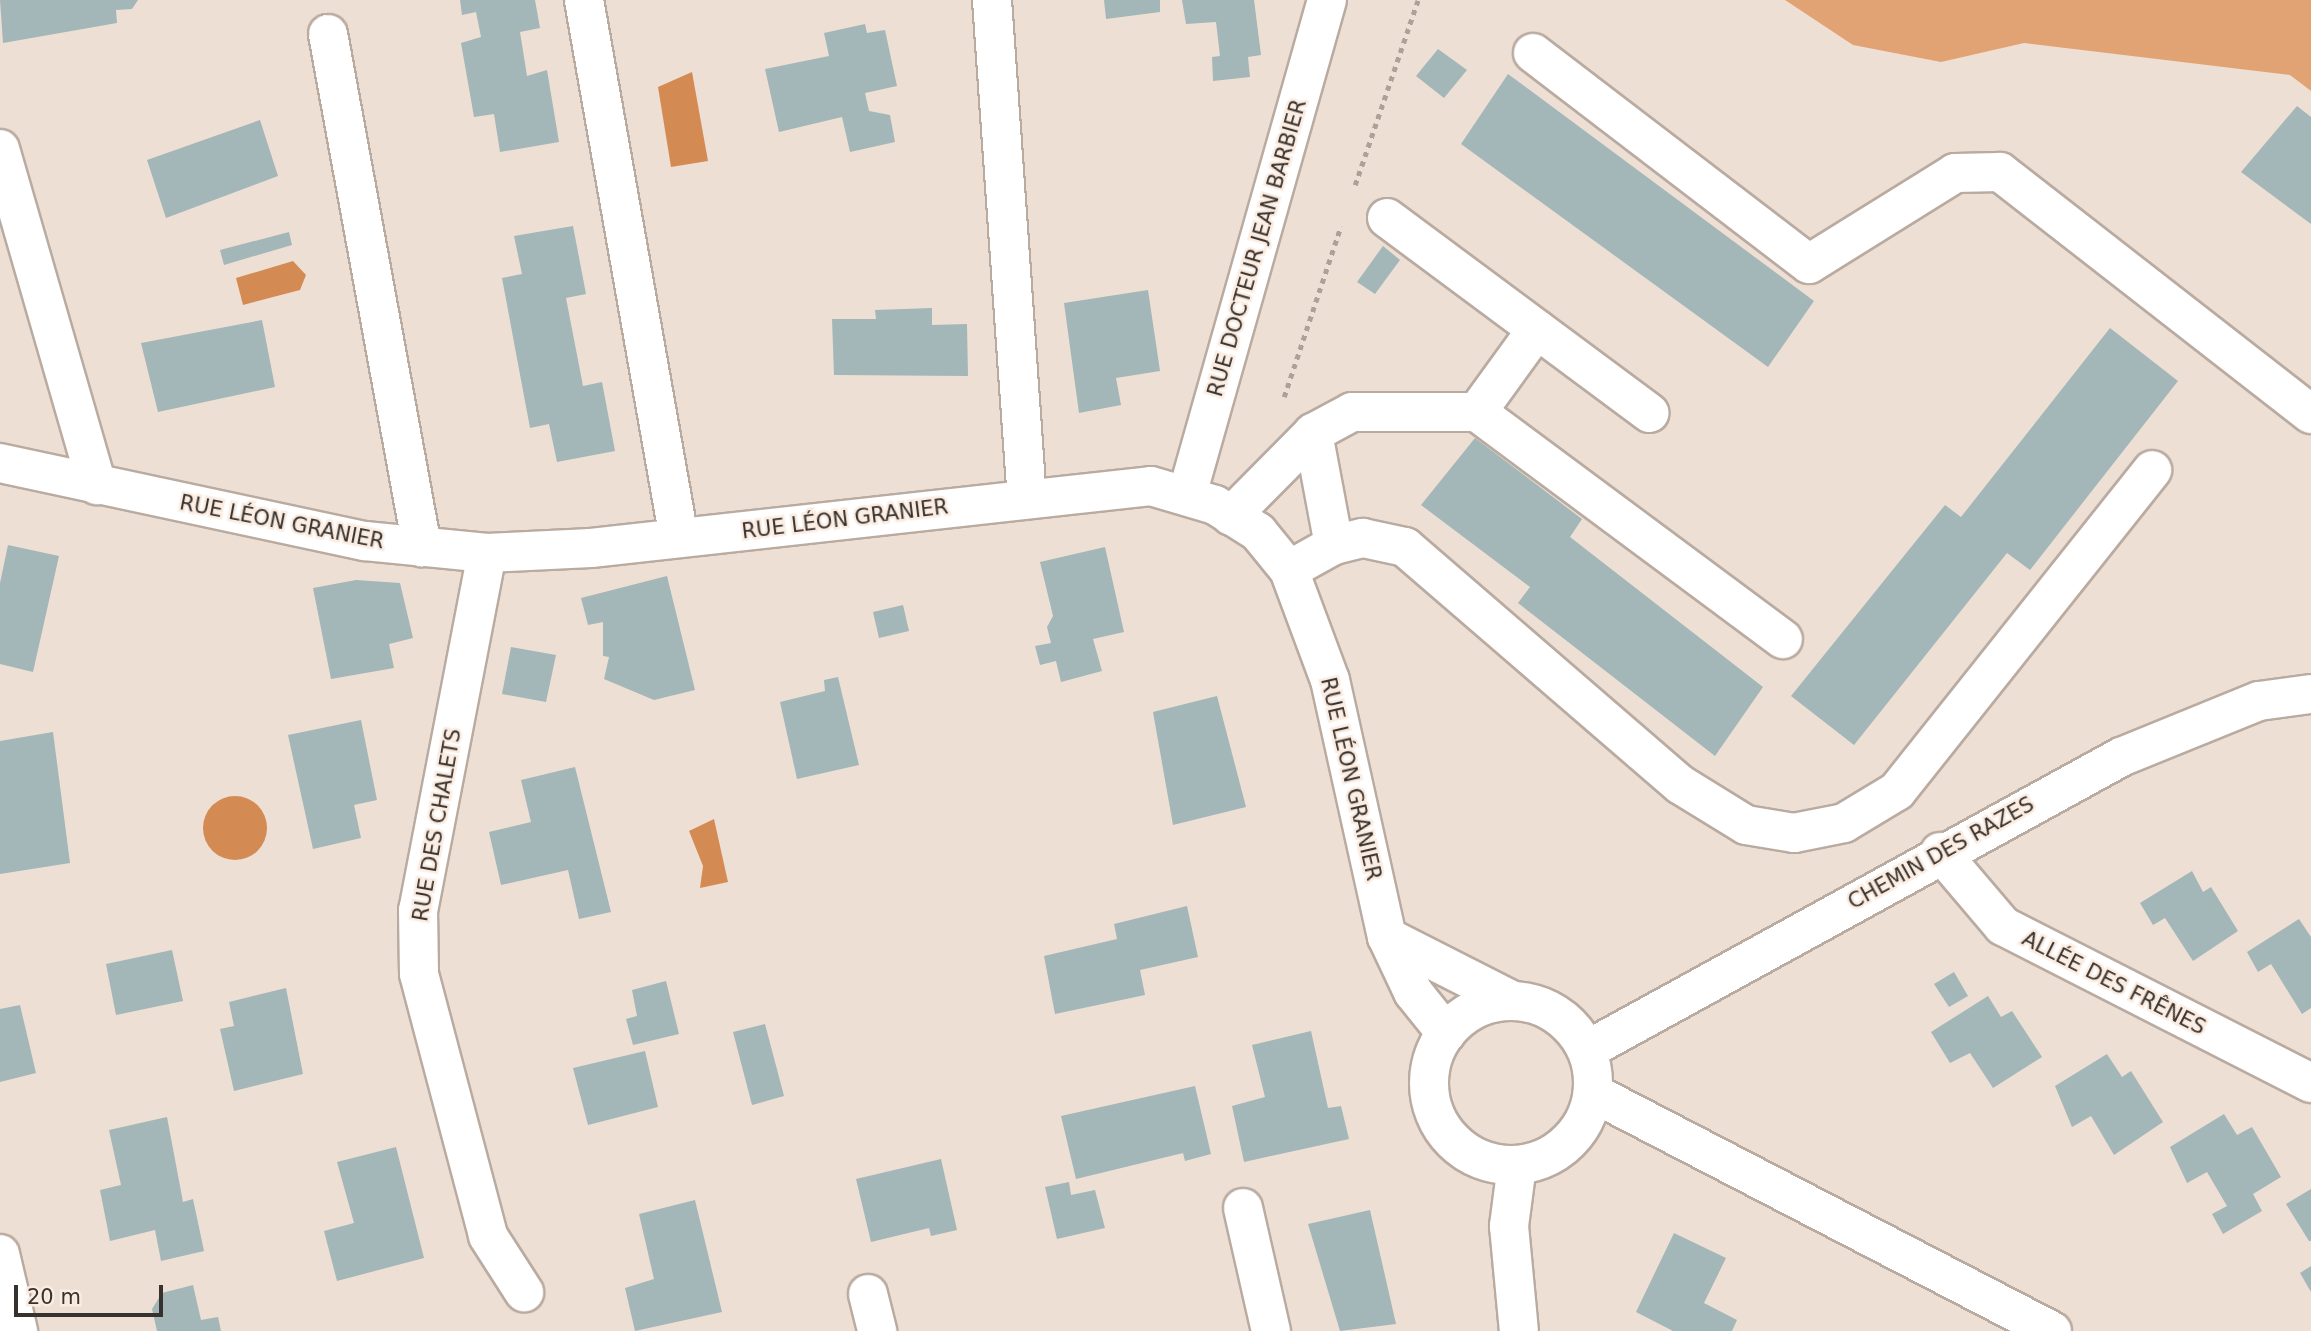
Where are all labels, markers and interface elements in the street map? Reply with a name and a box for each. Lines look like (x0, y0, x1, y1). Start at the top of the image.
street label: RUE DOCTEUR JEAN BARBIER (1202, 96, 1312, 400)
street label: RUE LÉON GRANIER (178, 490, 386, 554)
street label: RUE LÉON GRANIER (740, 494, 950, 544)
street label: RUE LÉON GRANIER (1315, 675, 1387, 883)
street label: RUE DES CHALETS (408, 727, 466, 923)
street label: CHEMIN DES RAZES (1844, 791, 2038, 915)
street label: ALLÉE DES FRÊNES (2018, 926, 2210, 1040)
scale bar (18, 1272, 166, 1316)
text: 20 m (27, 1285, 81, 1309)

